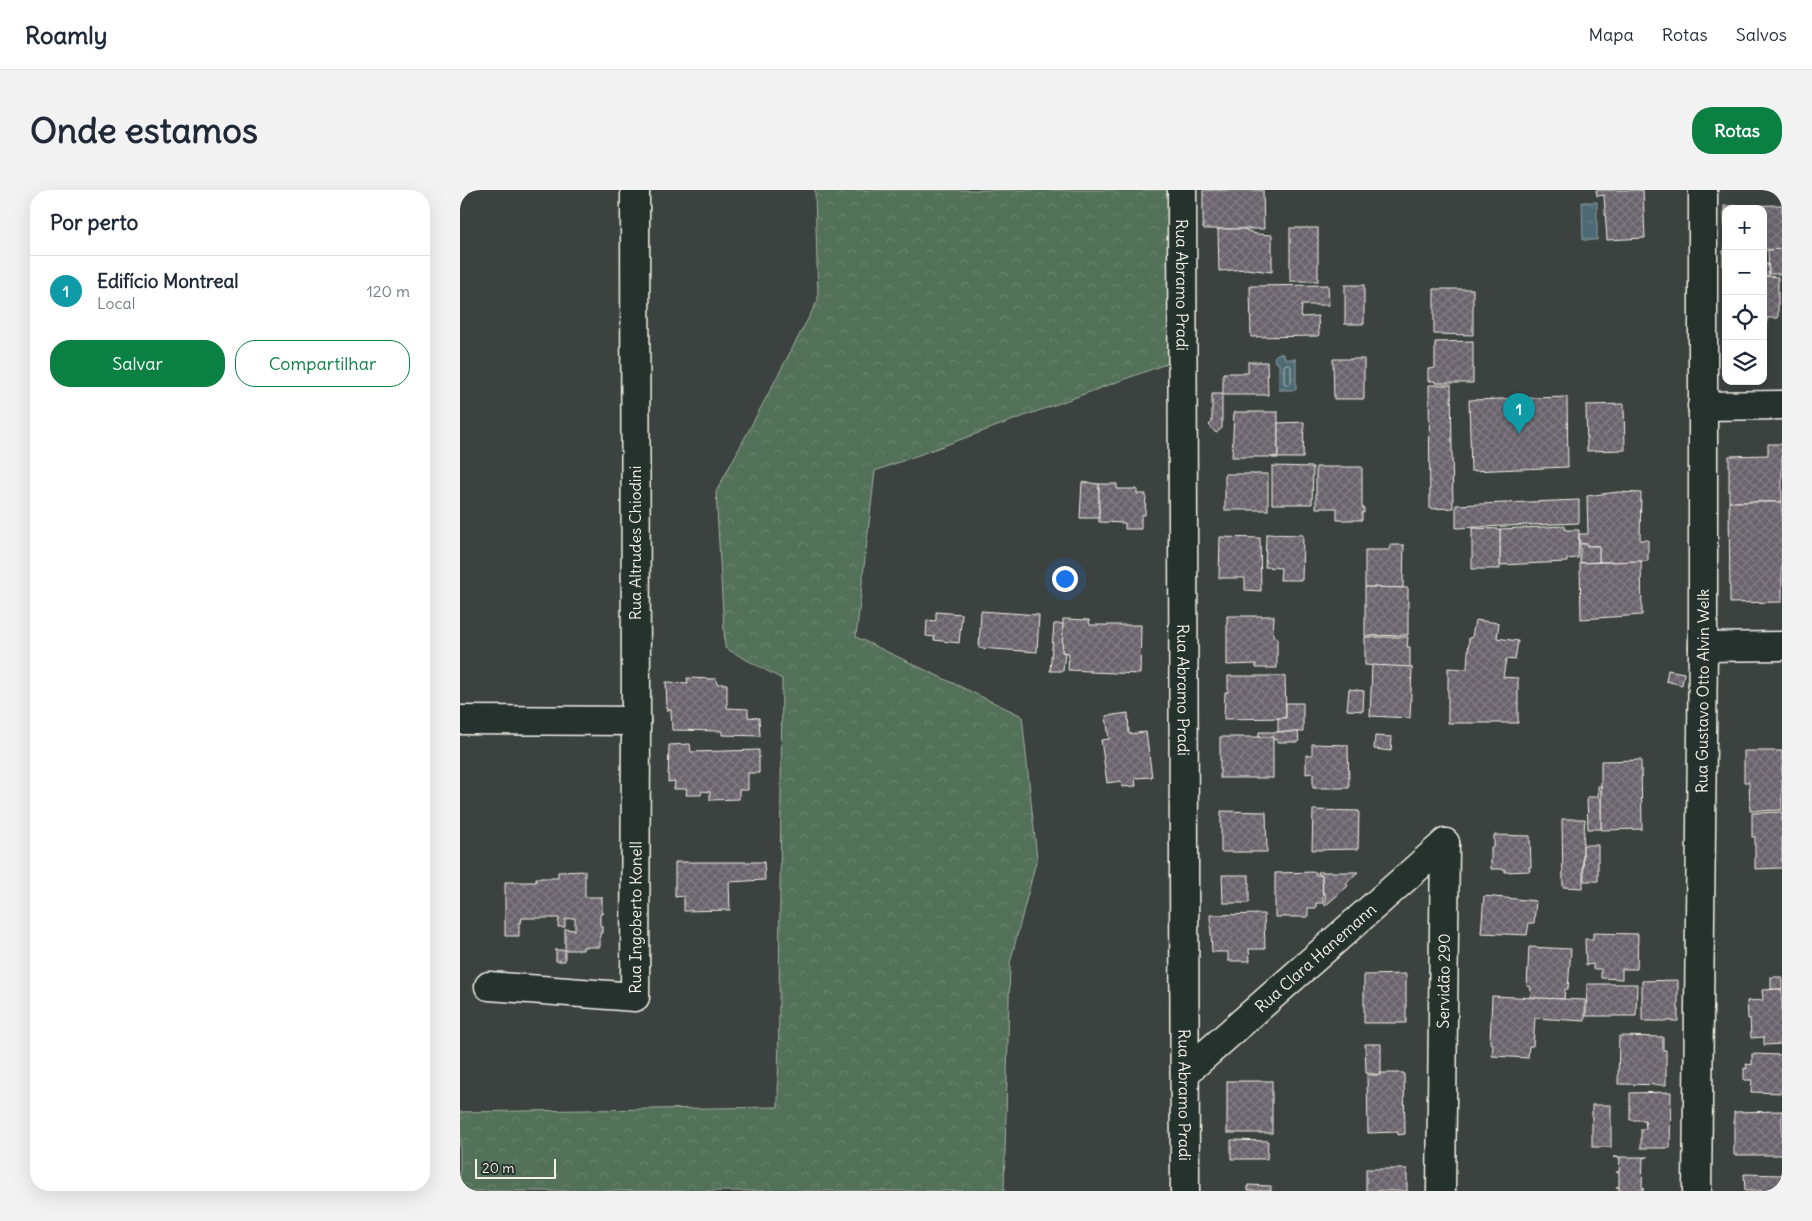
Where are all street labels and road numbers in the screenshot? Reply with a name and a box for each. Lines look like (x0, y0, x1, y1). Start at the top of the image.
street label: Rua Abramo Pradi (1172, 219, 1192, 351)
street label: Rua Altrudes Chiodini (625, 466, 645, 620)
street label: Rua Gustavo Otto Alvin Welk (1691, 589, 1713, 793)
street label: Rua Abramo Pradi (1173, 624, 1194, 756)
street label: Rua Ingoberto Konell (625, 841, 646, 994)
street label: Rua Clara Hanemann (1251, 899, 1380, 1017)
street label: Servidão 290 (1433, 933, 1454, 1029)
street label: Rua Abramo Pradi (1175, 1029, 1195, 1161)

